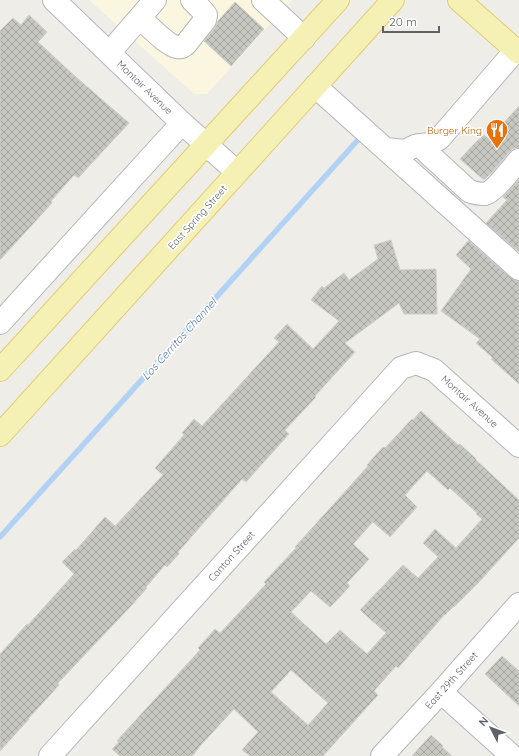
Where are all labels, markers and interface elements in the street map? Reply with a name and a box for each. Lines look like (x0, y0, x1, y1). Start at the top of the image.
scale bar (383, 8, 439, 34)
text: 20 m (389, 14, 417, 29)
street label: Montair Avenue (114, 58, 175, 117)
restaurant icon: Burger King (484, 117, 510, 150)
place label: Burger King (427, 124, 482, 137)
street label: East Spring Street (165, 182, 230, 252)
water label: Los Cerritos Channel (139, 294, 220, 383)
street label: Montair Avenue (438, 372, 501, 431)
street label: Canton Street (205, 528, 258, 584)
street label: East 29th Street (422, 648, 481, 712)
north arrow (471, 708, 511, 748)
text: N (476, 714, 491, 729)

